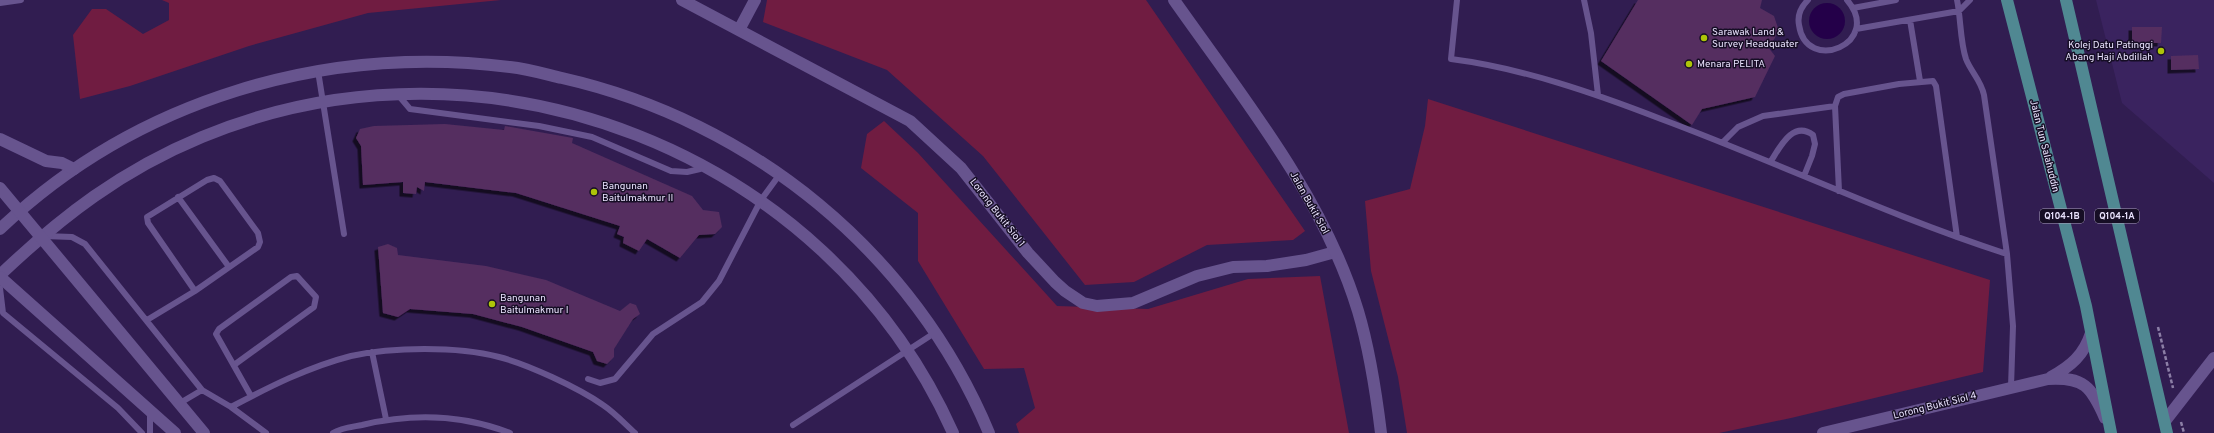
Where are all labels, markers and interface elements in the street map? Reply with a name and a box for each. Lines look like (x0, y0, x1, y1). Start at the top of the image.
place label: Sarawak Land & Survey Headquater (1712, 26, 1799, 51)
marker: Sarawak Land & Survey Headquater (1699, 33, 1709, 43)
place label: Kolej Datu Patinggi Abang Haji Abdillah (2065, 39, 2153, 64)
marker: Kolej Datu Patinggi Abang Haji Abdillah (2156, 46, 2166, 56)
place label: Menara PELITA (1697, 58, 1765, 71)
marker: Menara PELITA (1684, 59, 1694, 69)
street label: Jalan Tun Salahuddin (2026, 98, 2062, 194)
street label: Jalan Bukit Siol (1286, 169, 1332, 237)
street label: Lorong Bukit Siol 1 (966, 176, 1028, 250)
place label: Bangunan Baitulmakmur II (602, 180, 673, 205)
marker: Bangunan Baitulmakmur II (589, 187, 599, 197)
road number: Q104-1B (2040, 209, 2084, 223)
road number: Q104-1A (2095, 209, 2139, 223)
place label: Bangunan Baitulmakmur I (500, 292, 569, 317)
marker: Bangunan Baitulmakmur I (487, 299, 497, 309)
street label: Lorong Bukit Siol 4 (1892, 389, 1978, 423)

